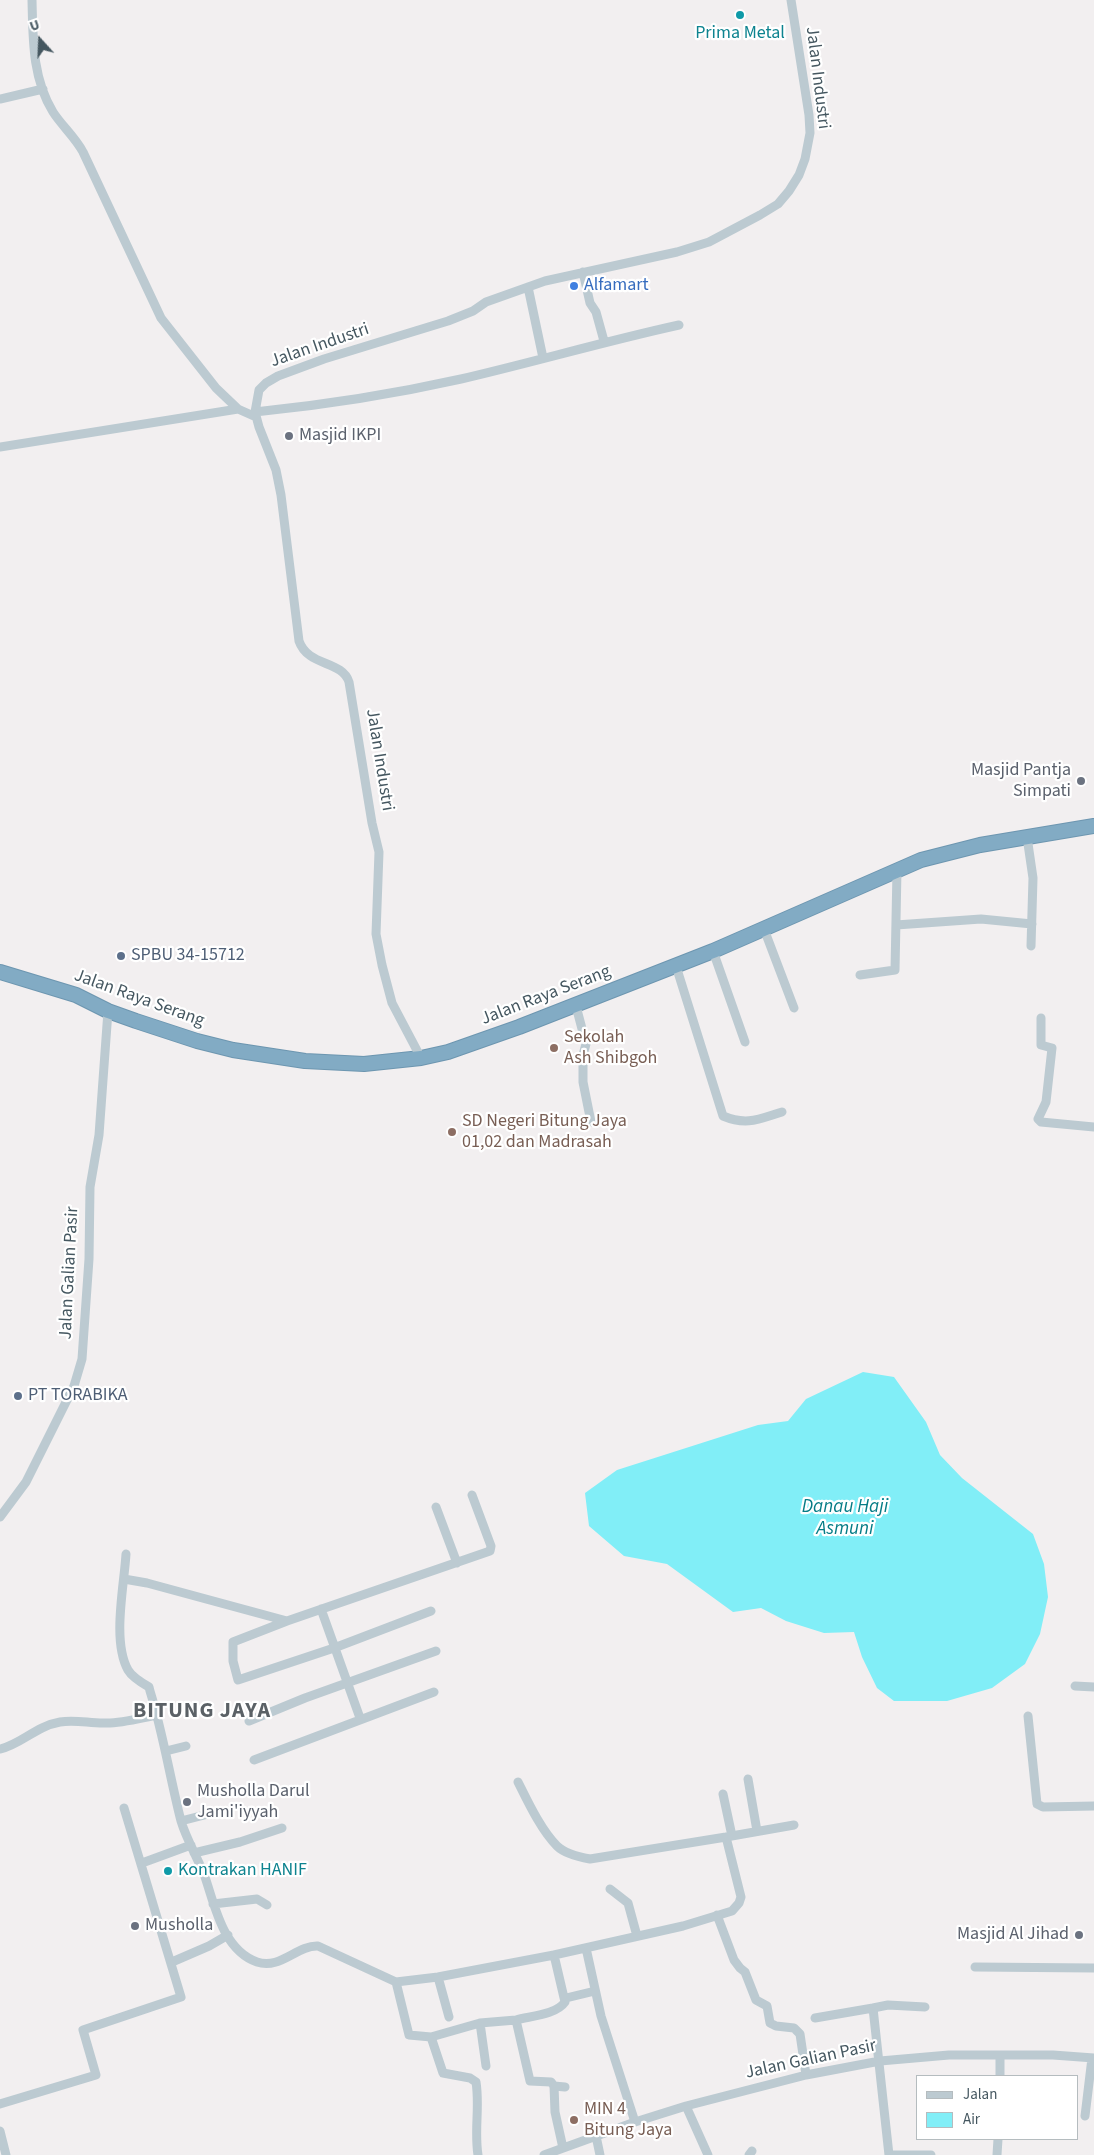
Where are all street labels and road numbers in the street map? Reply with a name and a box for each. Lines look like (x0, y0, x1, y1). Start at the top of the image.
street label: Jalan Industri (800, 26, 834, 130)
street label: Jalan Industri (268, 319, 372, 373)
street label: Jalan Industri (360, 707, 398, 813)
street label: Jalan Raya Serang (478, 961, 614, 1031)
street label: Jalan Raya Serang (71, 965, 207, 1033)
street label: Jalan Galian Pasir (56, 1206, 84, 1340)
street label: Jalan Galian Pasir (744, 2036, 878, 2084)

